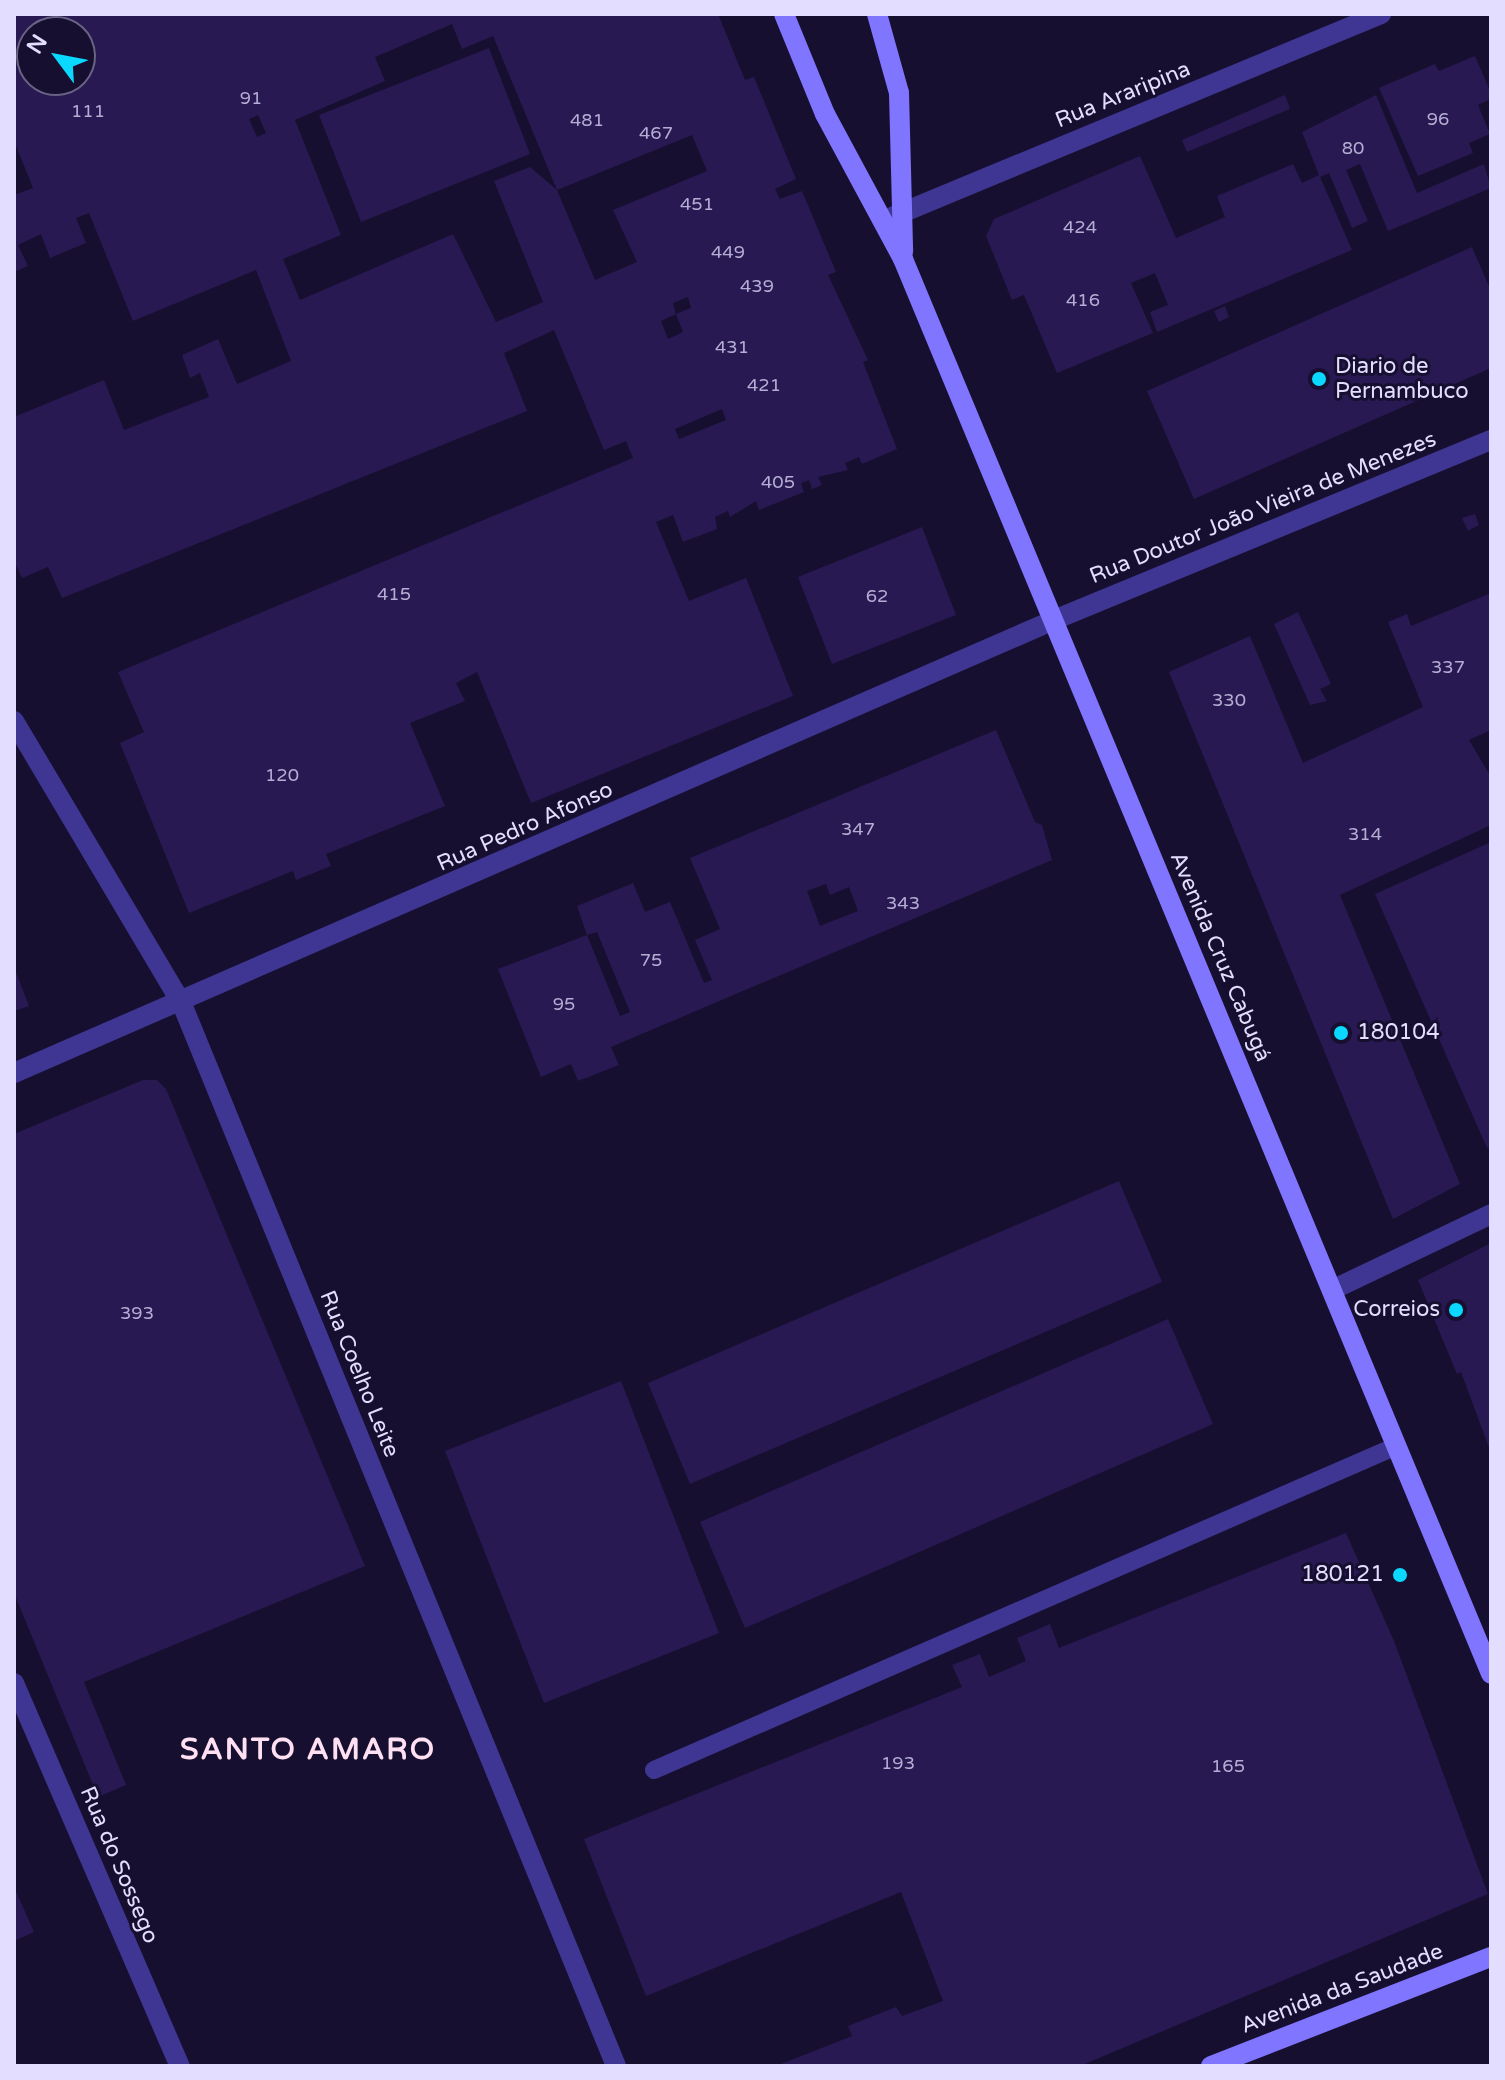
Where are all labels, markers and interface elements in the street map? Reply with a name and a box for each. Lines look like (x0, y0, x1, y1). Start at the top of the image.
north arrow (16, 16, 96, 96)
text: N (22, 30, 53, 59)
street label: Rua Araripina (1052, 56, 1194, 134)
house number: 91 (240, 87, 262, 109)
house number: 111 (71, 100, 105, 122)
house number: 96 (1427, 108, 1449, 130)
house number: 481 (570, 109, 604, 131)
house number: 467 (639, 122, 673, 144)
house number: 80 (1342, 137, 1364, 159)
house number: 451 (680, 193, 714, 215)
house number: 424 (1063, 216, 1097, 238)
house number: 449 (711, 241, 745, 263)
house number: 439 (740, 275, 774, 297)
house number: 416 (1066, 289, 1100, 311)
house number: 431 (715, 336, 749, 358)
place label: Diario de Pernambuco (1335, 353, 1469, 404)
marker: Diario de Pernambuco (1310, 370, 1328, 388)
house number: 421 (747, 374, 781, 396)
street label: Rua Doutor João Vieira de Menezes (1086, 426, 1440, 590)
house number: 405 (761, 471, 795, 493)
house number: 415 (377, 583, 411, 605)
house number: 62 (866, 585, 888, 607)
house number: 337 (1431, 656, 1465, 678)
house number: 330 (1212, 689, 1246, 711)
house number: 120 (265, 764, 299, 786)
street label: Rua Pedro Afonso (433, 776, 617, 878)
house number: 347 (841, 818, 875, 840)
house number: 314 (1348, 823, 1382, 845)
street label: Avenida Cruz Cabugá (1164, 848, 1276, 1066)
house number: 343 (886, 892, 920, 914)
house number: 75 (640, 949, 662, 971)
house number: 95 (553, 993, 575, 1015)
place label: 180104 (1357, 1020, 1440, 1046)
marker: 180104 (1332, 1024, 1350, 1042)
street label: Rua Coelho Leite (314, 1287, 404, 1461)
place label: Correios (1353, 1297, 1440, 1323)
marker: Correios (1447, 1301, 1465, 1319)
house number: 393 (120, 1302, 154, 1324)
place label: 180121 (1301, 1562, 1384, 1588)
marker: 180121 (1391, 1566, 1409, 1584)
district label: SANTO AMARO (180, 1732, 436, 1768)
house number: 193 (881, 1752, 915, 1774)
house number: 165 (1211, 1755, 1245, 1777)
street label: Rua do Sossego (74, 1783, 164, 1947)
street label: Avenida da Saudade (1237, 1938, 1447, 2040)

